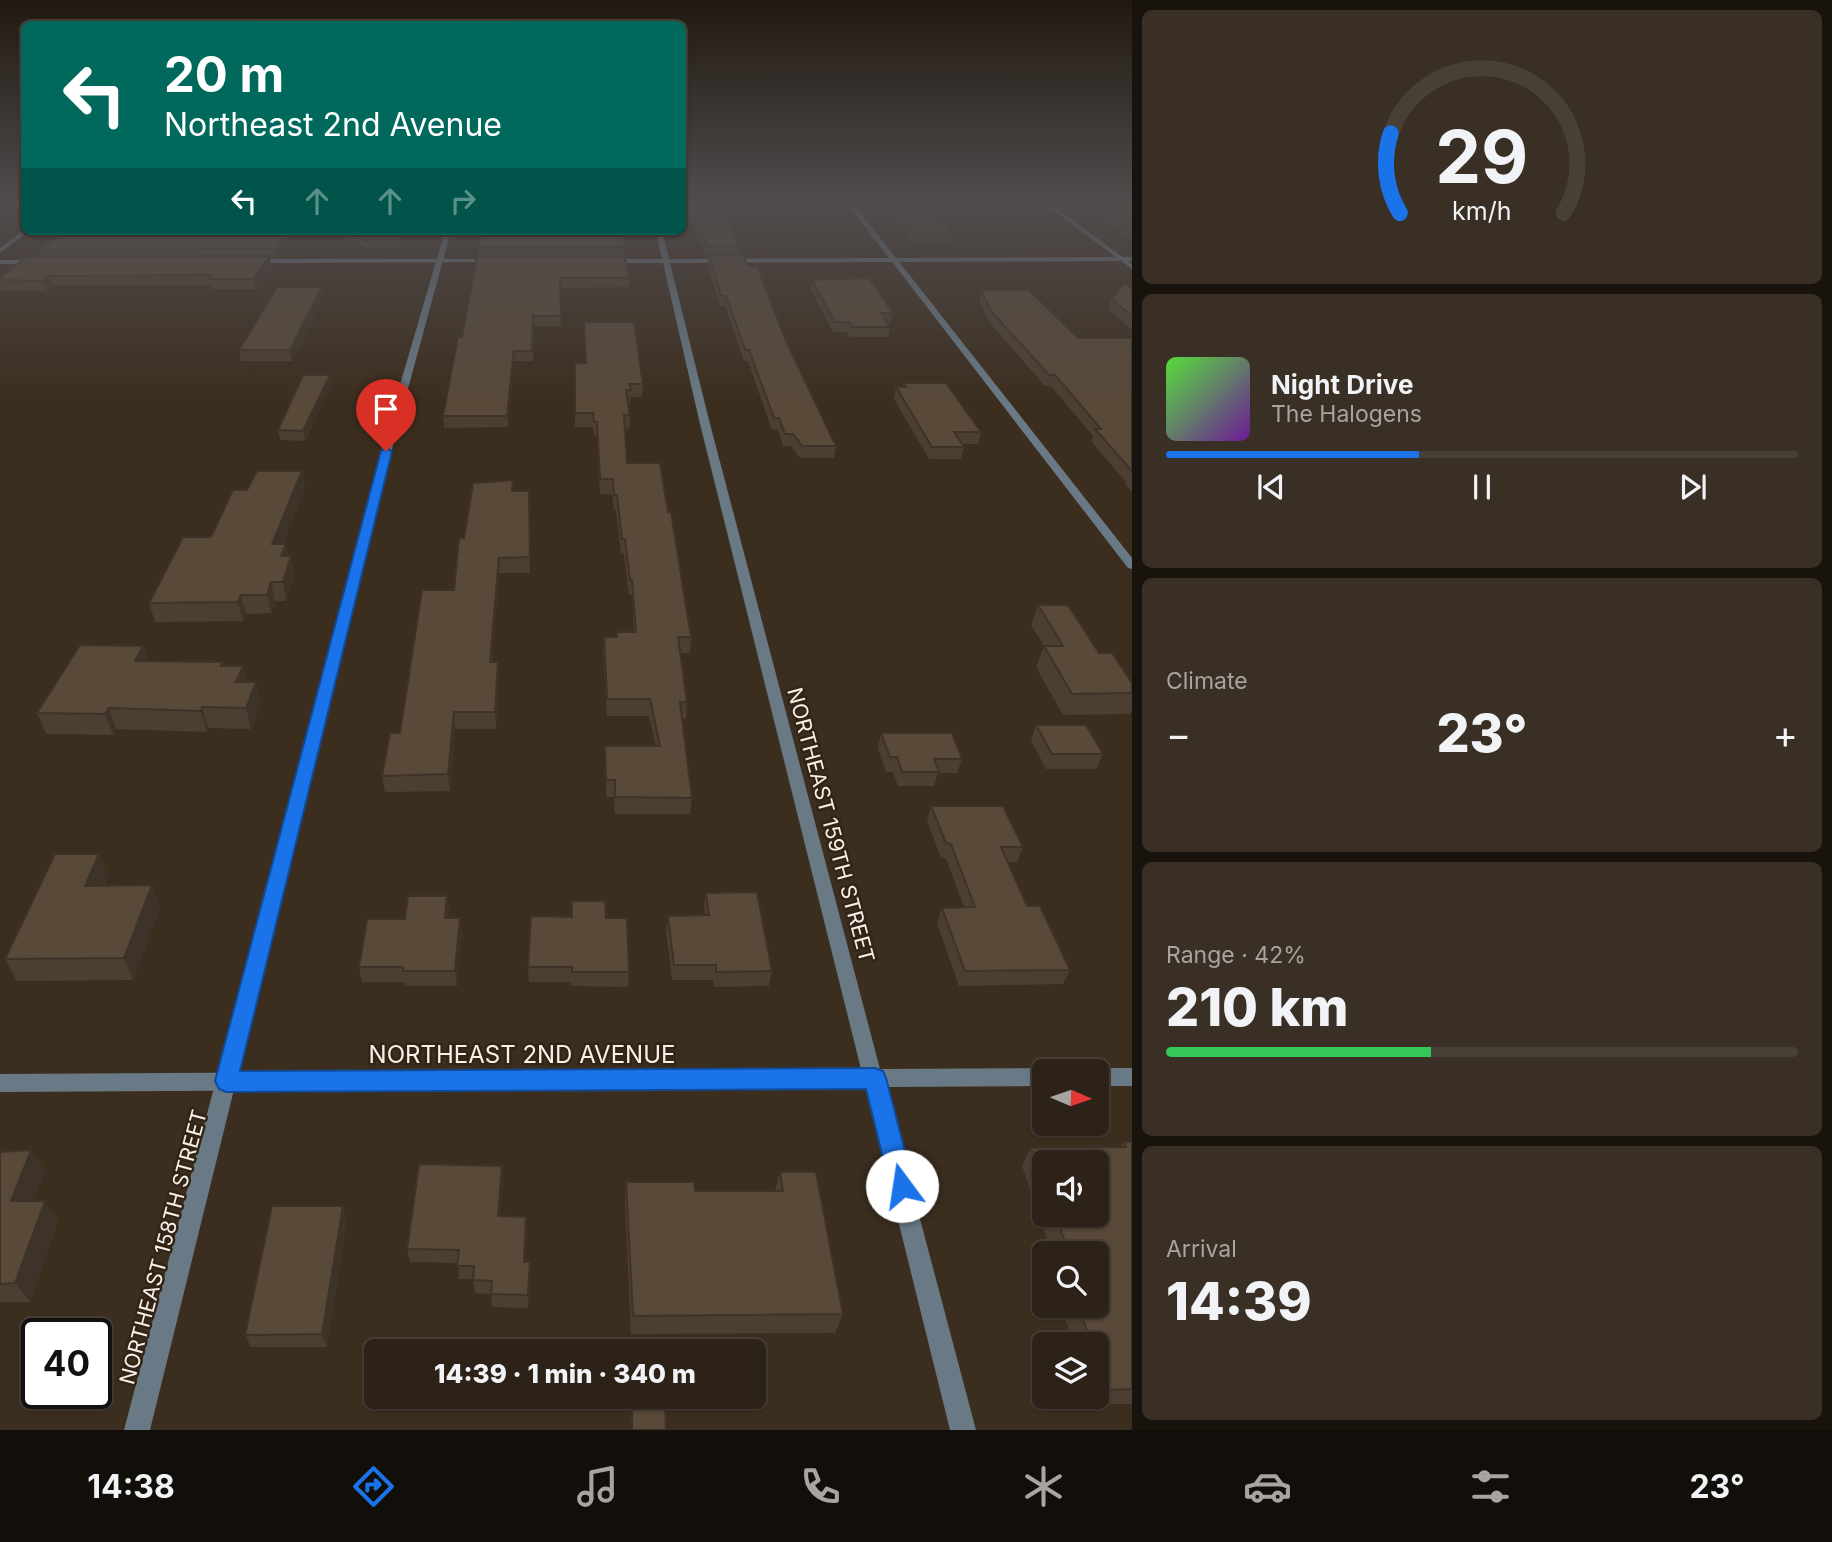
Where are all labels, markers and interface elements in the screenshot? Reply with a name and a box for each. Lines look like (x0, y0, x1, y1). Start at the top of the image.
text: 20 m (164, 45, 284, 104)
icon: left (49, 49, 140, 140)
text: Northeast 2nd Avenue (164, 105, 502, 144)
text: 29 (1435, 112, 1529, 201)
icon: left (225, 182, 263, 220)
icon: ahead (298, 182, 336, 220)
icon: ahead (371, 182, 409, 220)
icon: right (444, 182, 482, 220)
text: km/h (1452, 196, 1512, 226)
text: Night Drive (1271, 369, 1413, 400)
pin (356, 379, 416, 451)
icon: arrive (367, 390, 405, 428)
text: The Halogens (1271, 400, 1422, 428)
icon: previous (1252, 468, 1290, 506)
icon: pause (1463, 468, 1501, 506)
icon: next (1674, 468, 1712, 506)
text: Climate (1166, 667, 1248, 695)
street label: NORTHEAST 159TH STREET (782, 685, 880, 965)
text: 23° (1436, 702, 1528, 765)
text: − (1166, 711, 1191, 757)
text: + (1773, 711, 1798, 757)
text: Range · 42% (1166, 941, 1306, 969)
text: 210 km (1166, 976, 1349, 1039)
street label: NORTHEAST 2ND AVENUE (369, 1040, 675, 1069)
north arrow (1032, 1059, 1110, 1136)
map controls (1032, 1059, 1109, 1409)
street label: NORTHEAST 158TH STREET (114, 1107, 212, 1387)
position arrow (865, 1149, 939, 1223)
button: sound (1032, 1150, 1109, 1227)
text: Arrival (1166, 1235, 1237, 1263)
button: search (1032, 1241, 1109, 1318)
text: 14:39 (1166, 1270, 1312, 1333)
speed limit sign: 40 (21, 1318, 112, 1409)
button: layers (1032, 1332, 1109, 1409)
text: 14:39 · 1 min · 340 m (434, 1358, 696, 1389)
icon: directions (349, 1462, 398, 1511)
icon: music (573, 1462, 622, 1511)
icon: phone (796, 1462, 845, 1511)
icon: climate (1019, 1462, 1068, 1511)
icon: car (1243, 1462, 1292, 1511)
icon: filters (1466, 1462, 1515, 1511)
text: 14:38 (87, 1467, 175, 1506)
text: 23° (1689, 1467, 1745, 1506)

